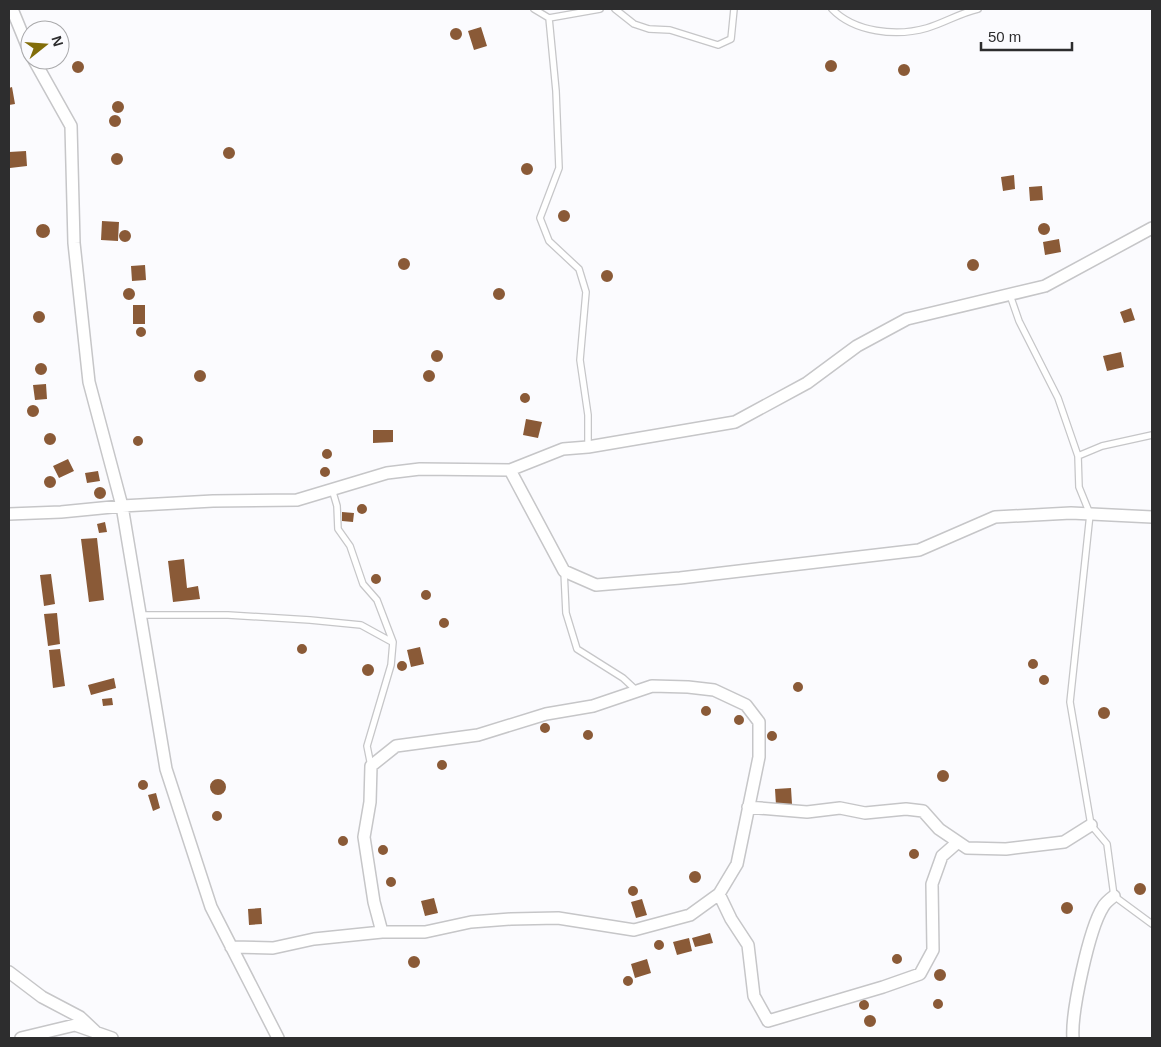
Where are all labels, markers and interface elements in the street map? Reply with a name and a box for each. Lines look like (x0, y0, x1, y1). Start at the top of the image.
north arrow (20, 20, 70, 70)
scale bar (981, 20, 1072, 52)
text: 50 m (988, 28, 1021, 45)
text: N (48, 34, 67, 48)

